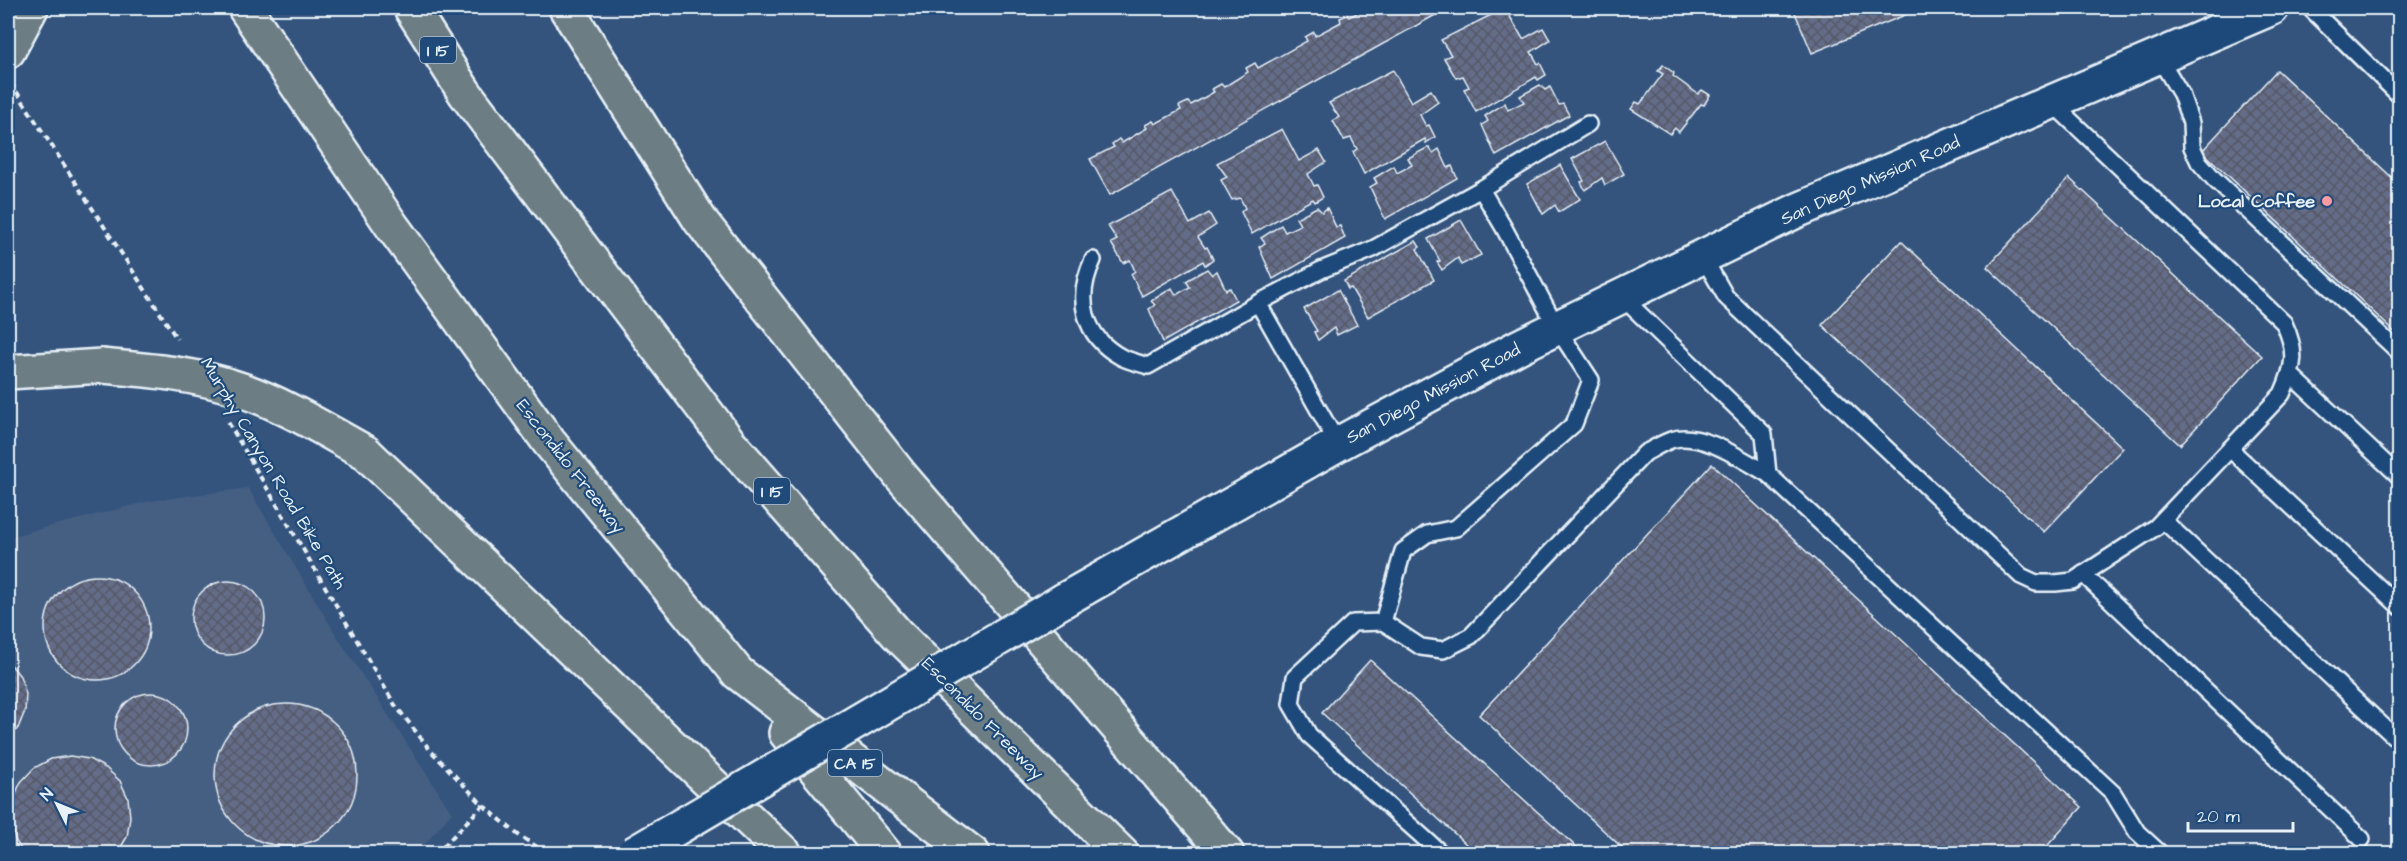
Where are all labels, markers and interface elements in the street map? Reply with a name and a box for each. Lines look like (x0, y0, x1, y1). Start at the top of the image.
road number: I 15 (420, 37, 456, 63)
street label: San Diego Mission Road (1777, 130, 1964, 232)
place label: Local Coffee (2198, 189, 2315, 214)
marker: Local Coffee (2320, 194, 2334, 208)
street label: San Diego Mission Road (1342, 337, 1525, 451)
street label: Murphy Canyon Road Bike Path (193, 353, 353, 594)
street label: Escondido Freeway (509, 394, 631, 539)
road number: I 15 (754, 478, 790, 504)
street label: Escondido Freeway (915, 651, 1050, 786)
road number: CA 15 (828, 750, 882, 776)
north arrow (27, 774, 87, 834)
text: N (35, 783, 58, 806)
scale bar (2188, 795, 2293, 833)
text: 20 m (2197, 804, 2240, 829)

